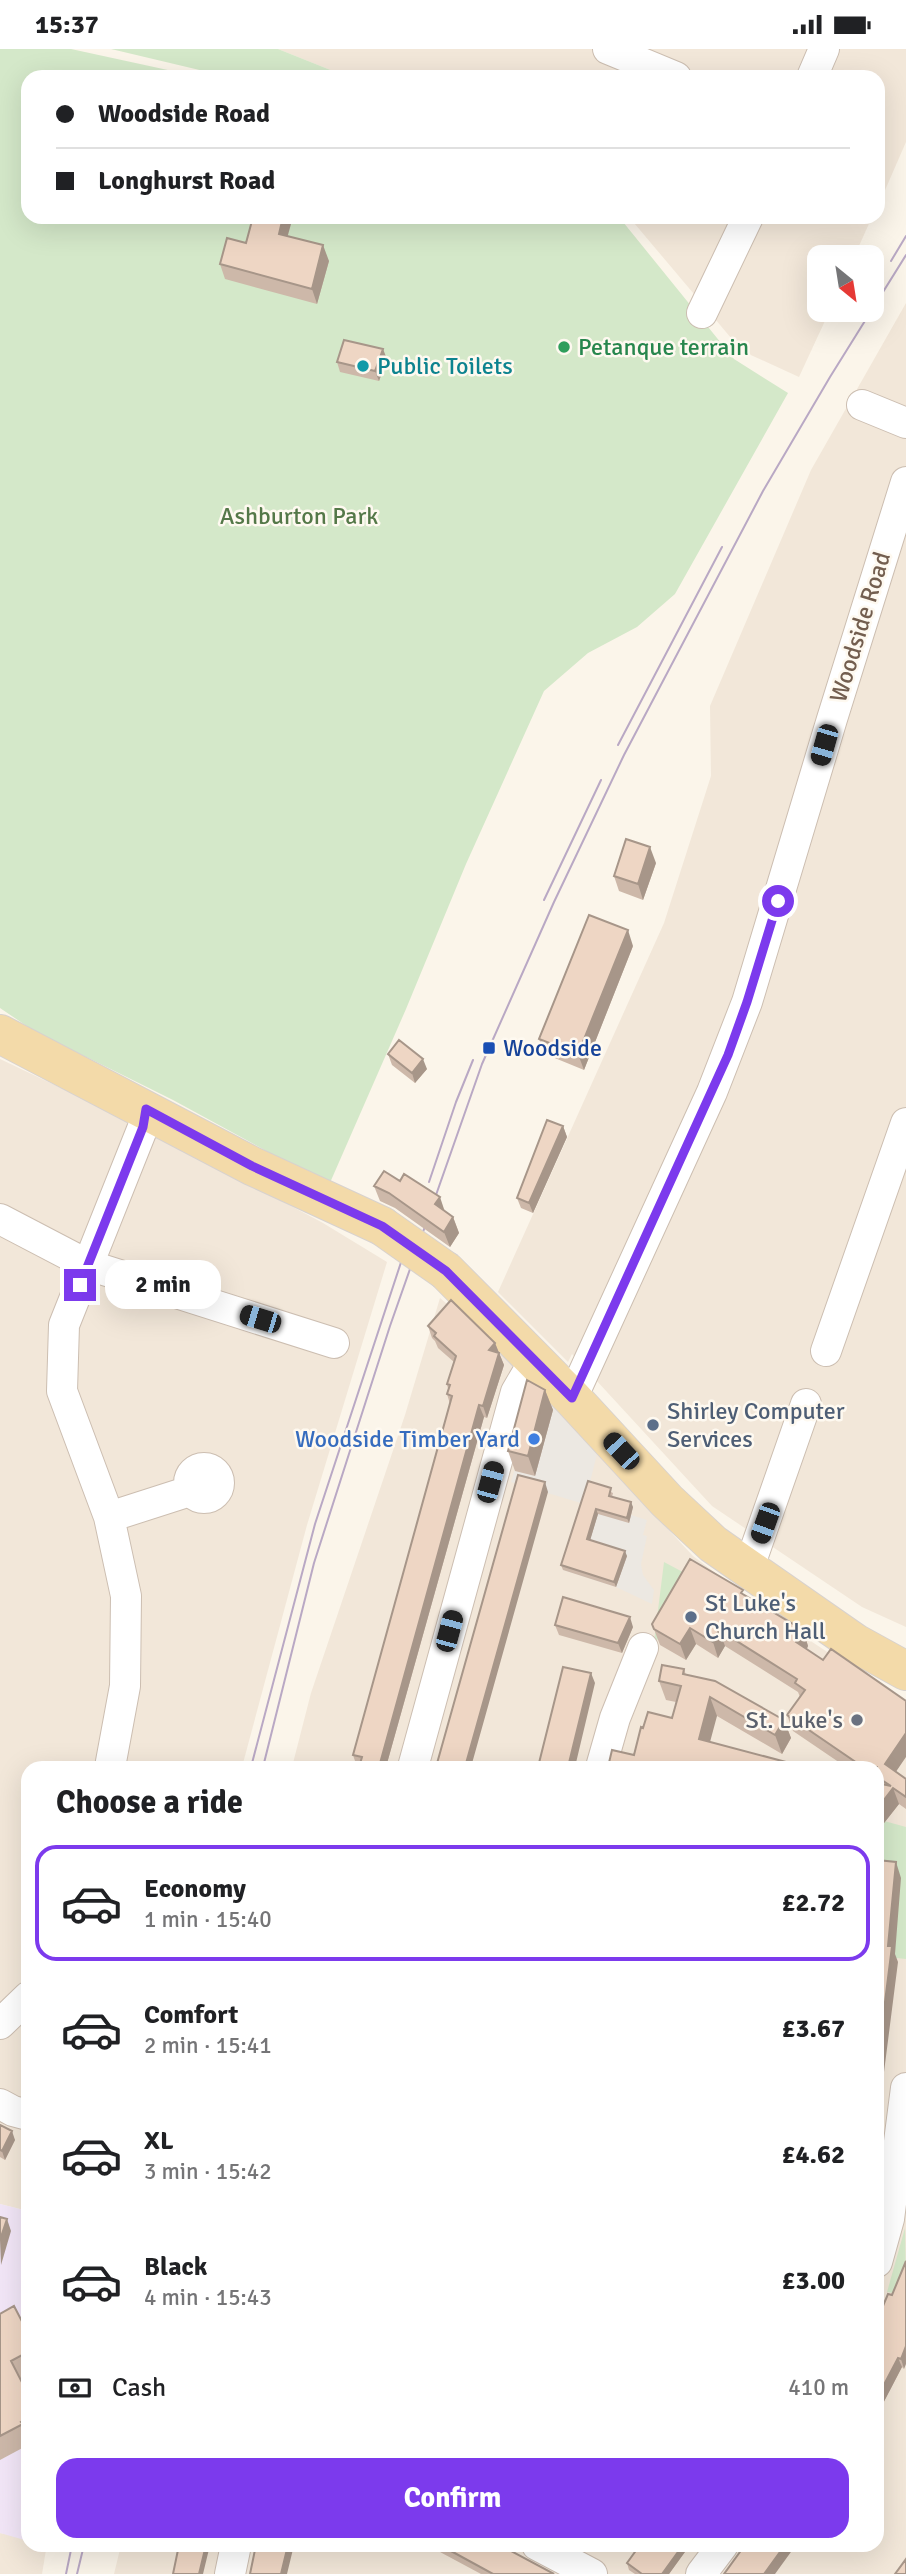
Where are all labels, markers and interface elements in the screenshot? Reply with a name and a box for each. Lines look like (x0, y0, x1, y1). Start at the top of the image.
text: 15:37 (35, 9, 99, 41)
text: Woodside Road (98, 98, 270, 130)
text: Longhurst Road (98, 165, 275, 197)
north arrow (807, 245, 884, 322)
map controls (807, 245, 884, 322)
place label: Petanque terrain (578, 332, 749, 362)
marker: Petanque terrain (556, 339, 572, 355)
place label: Public Toilets (377, 351, 513, 381)
marker: Public Toilets (355, 358, 371, 374)
park label: Ashburton Park (220, 501, 378, 531)
street label: Woodside Road (823, 548, 897, 706)
car (809, 722, 840, 768)
route start (762, 885, 794, 917)
place label: Woodside (503, 1033, 602, 1063)
marker: Woodside (481, 1040, 497, 1056)
callout: 2 min (104, 1261, 220, 1309)
route end (64, 1269, 96, 1301)
text: 2 min (135, 1270, 191, 1299)
car (237, 1303, 284, 1335)
place label: Shirley Computer Services (667, 1396, 845, 1454)
marker: Shirley Computer Services (645, 1417, 661, 1433)
place label: Woodside Timber Yard (295, 1424, 520, 1454)
car (599, 1428, 644, 1474)
marker: Woodside Timber Yard (526, 1431, 542, 1447)
car (475, 1459, 506, 1505)
car (748, 1500, 783, 1546)
place label: St Luke's Church Hall (705, 1588, 826, 1646)
car (434, 1608, 465, 1654)
marker: St Luke's Church Hall (683, 1609, 699, 1625)
place label: St. Luke's (746, 1705, 843, 1735)
marker: St. Luke's (849, 1712, 865, 1728)
text: Choose a ride (56, 1783, 243, 1822)
icon: car (60, 1872, 123, 1935)
text: Economy (144, 1873, 246, 1905)
text: £2.72 (781, 1887, 845, 1919)
text: 1 min · 15:40 (144, 1905, 272, 1934)
icon: car (60, 1998, 123, 2061)
text: Comfort (144, 1999, 238, 2031)
text: £3.67 (781, 2013, 845, 2045)
text: 2 min · 15:41 (144, 2031, 272, 2060)
icon: car (60, 2124, 123, 2187)
text: XL (144, 2125, 174, 2157)
text: £4.62 (781, 2139, 845, 2171)
text: 3 min · 15:42 (144, 2157, 272, 2186)
icon: car (60, 2250, 123, 2313)
text: Black (144, 2251, 207, 2283)
text: £3.00 (781, 2265, 845, 2297)
text: 4 min · 15:43 (144, 2283, 272, 2312)
icon: cash (56, 2369, 94, 2407)
text: Cash (112, 2372, 166, 2404)
text: 410 m (788, 2373, 849, 2402)
button: Confirm (56, 2458, 849, 2538)

